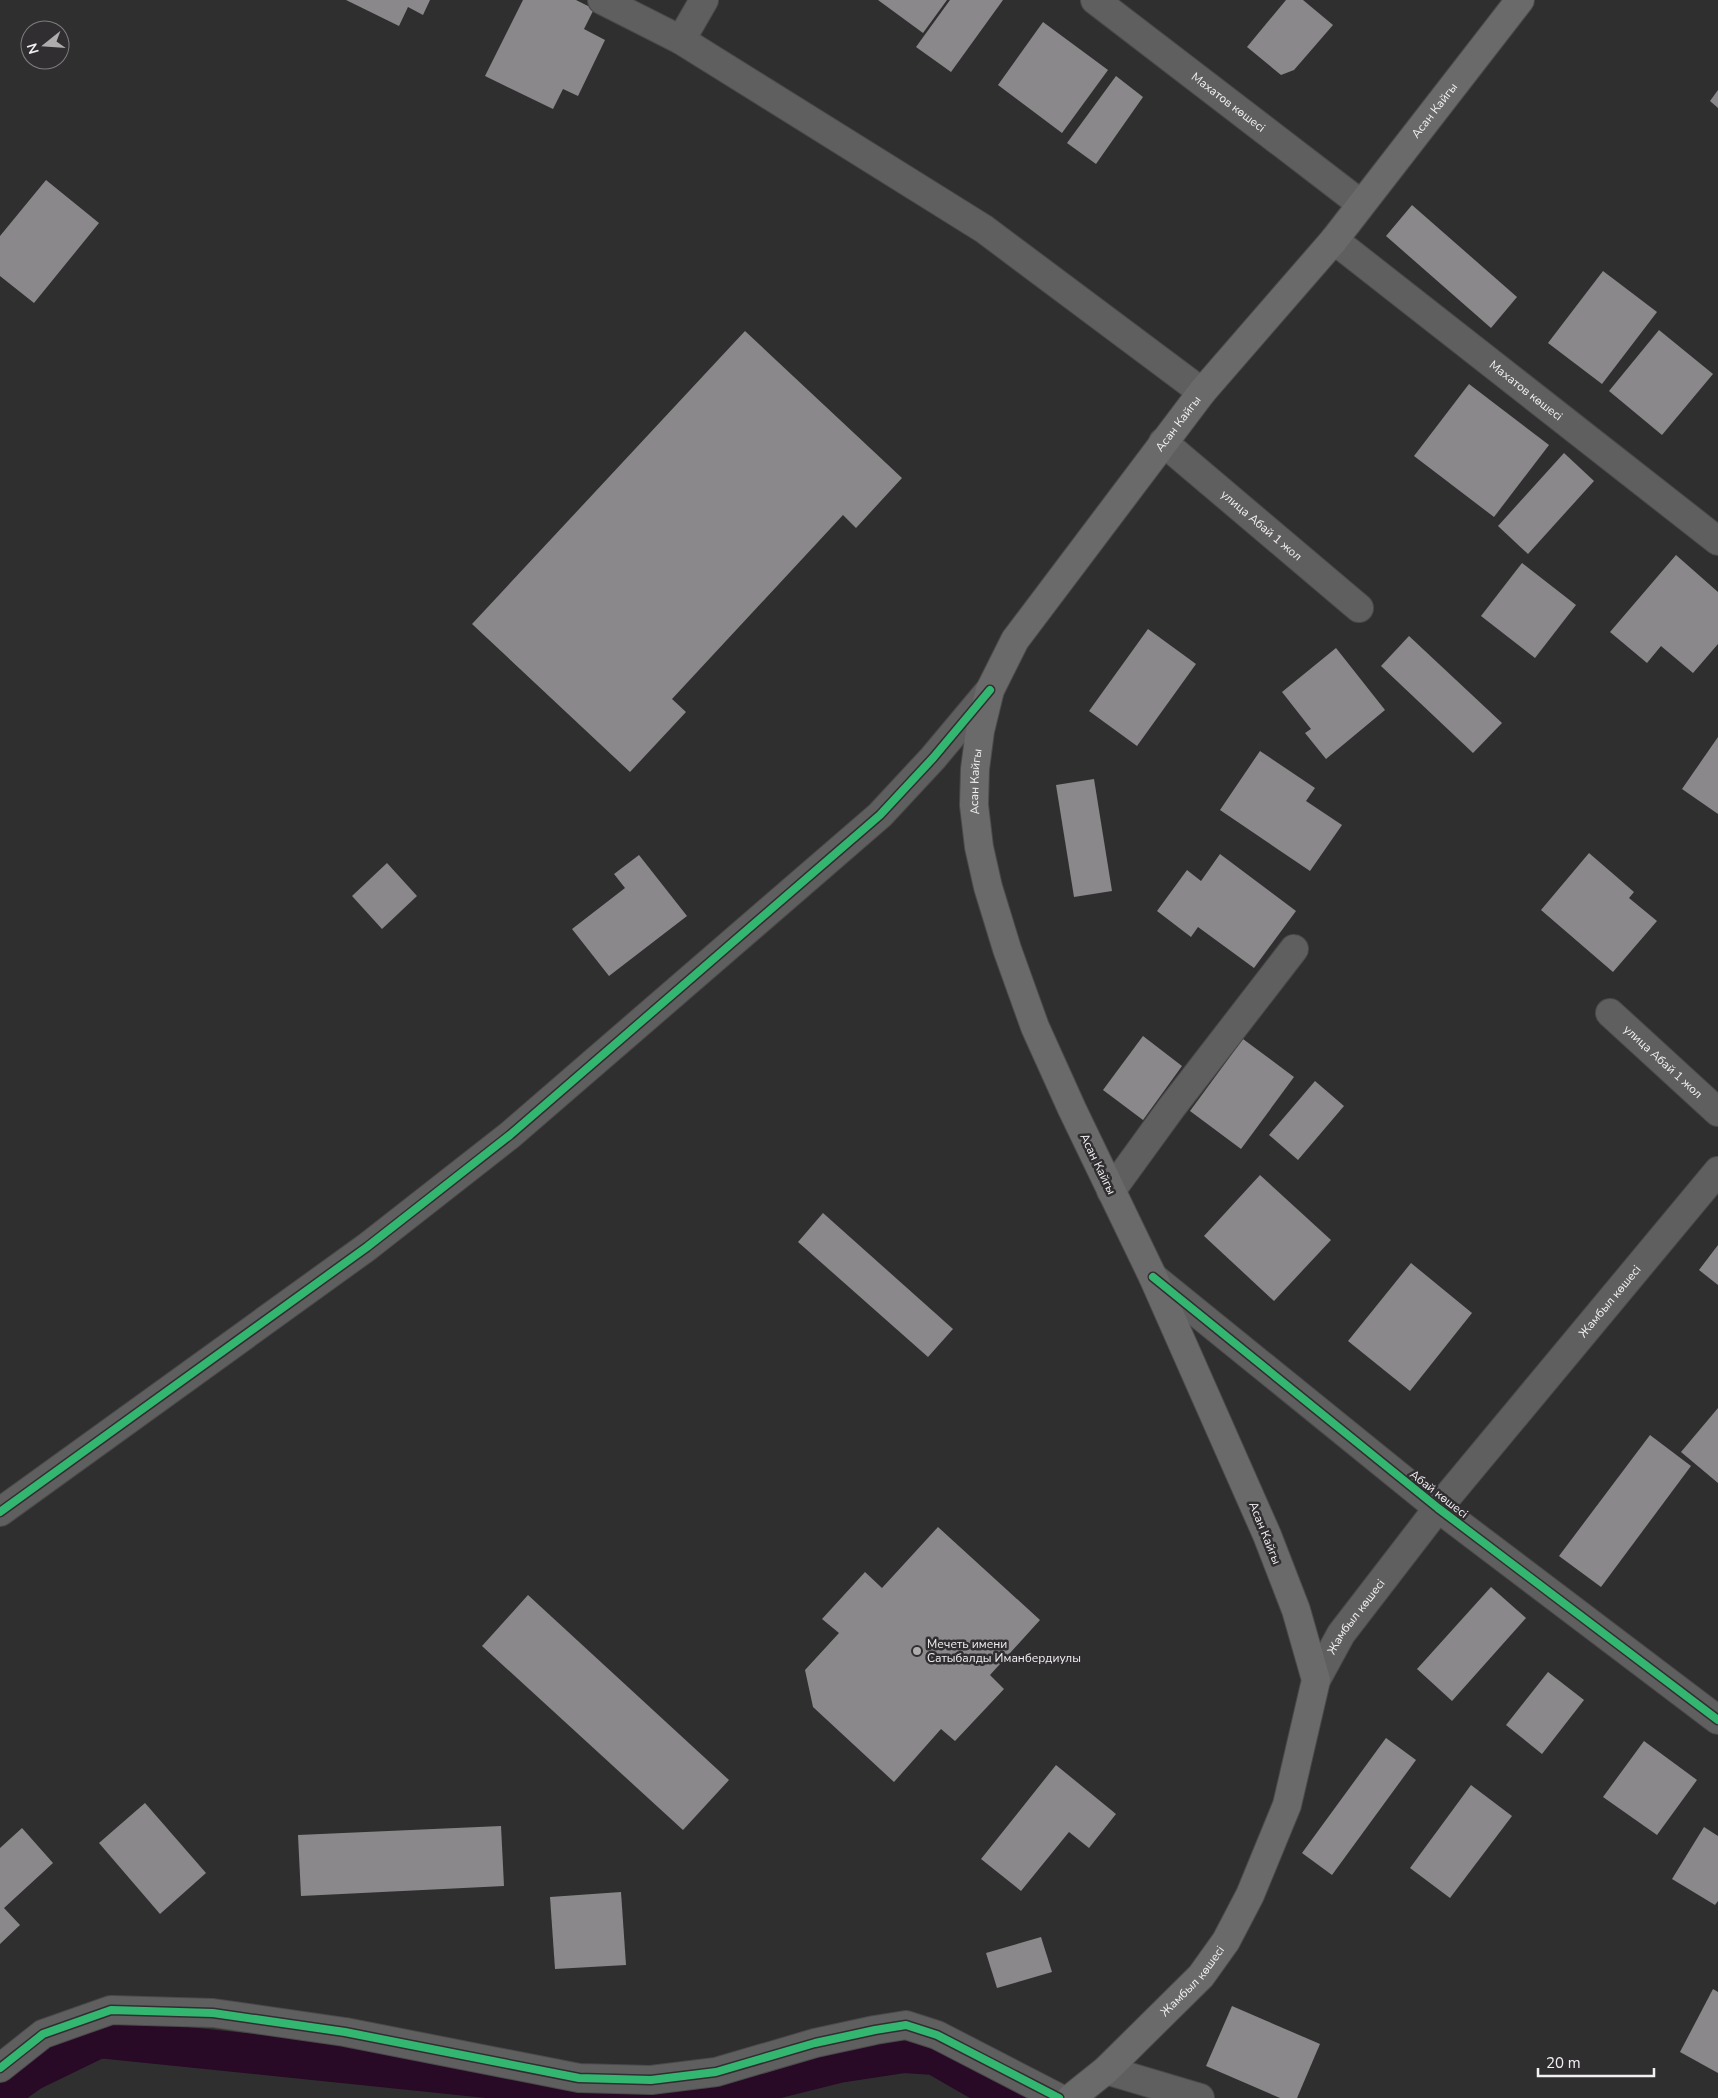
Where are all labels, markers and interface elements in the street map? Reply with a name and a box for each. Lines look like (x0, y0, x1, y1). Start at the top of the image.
north arrow (20, 20, 70, 70)
text: N (22, 41, 44, 56)
street label: Махатов көшесі (1188, 69, 1269, 136)
street label: Асан Кайгы (1408, 79, 1461, 142)
street label: Махатов көшесі (1486, 357, 1566, 424)
street label: Асан Кайгы (1152, 393, 1204, 455)
street label: улица Абай 1 жол (1217, 486, 1305, 564)
street label: Асан Кайгы (966, 748, 986, 816)
street label: улица Абай 1 жол (1620, 1021, 1706, 1102)
street label: Асан Кайгы (1076, 1131, 1120, 1197)
street label: Жамбыл көшесі (1575, 1262, 1644, 1341)
street label: Абай көшесі (1407, 1466, 1471, 1522)
street label: Асан Кайгы (1245, 1499, 1285, 1567)
street label: Жамбыл көшесі (1323, 1576, 1388, 1657)
place label: Мечеть имени Сатыбалды Иманбердиулы (927, 1636, 1081, 1666)
marker: Мечеть имени Сатыбалды Иманбердиулы (911, 1645, 923, 1657)
street label: Жамбыл көшесі (1157, 1943, 1228, 2020)
scale bar (1538, 2046, 1654, 2078)
text: 20 m (1546, 2053, 1581, 2073)

